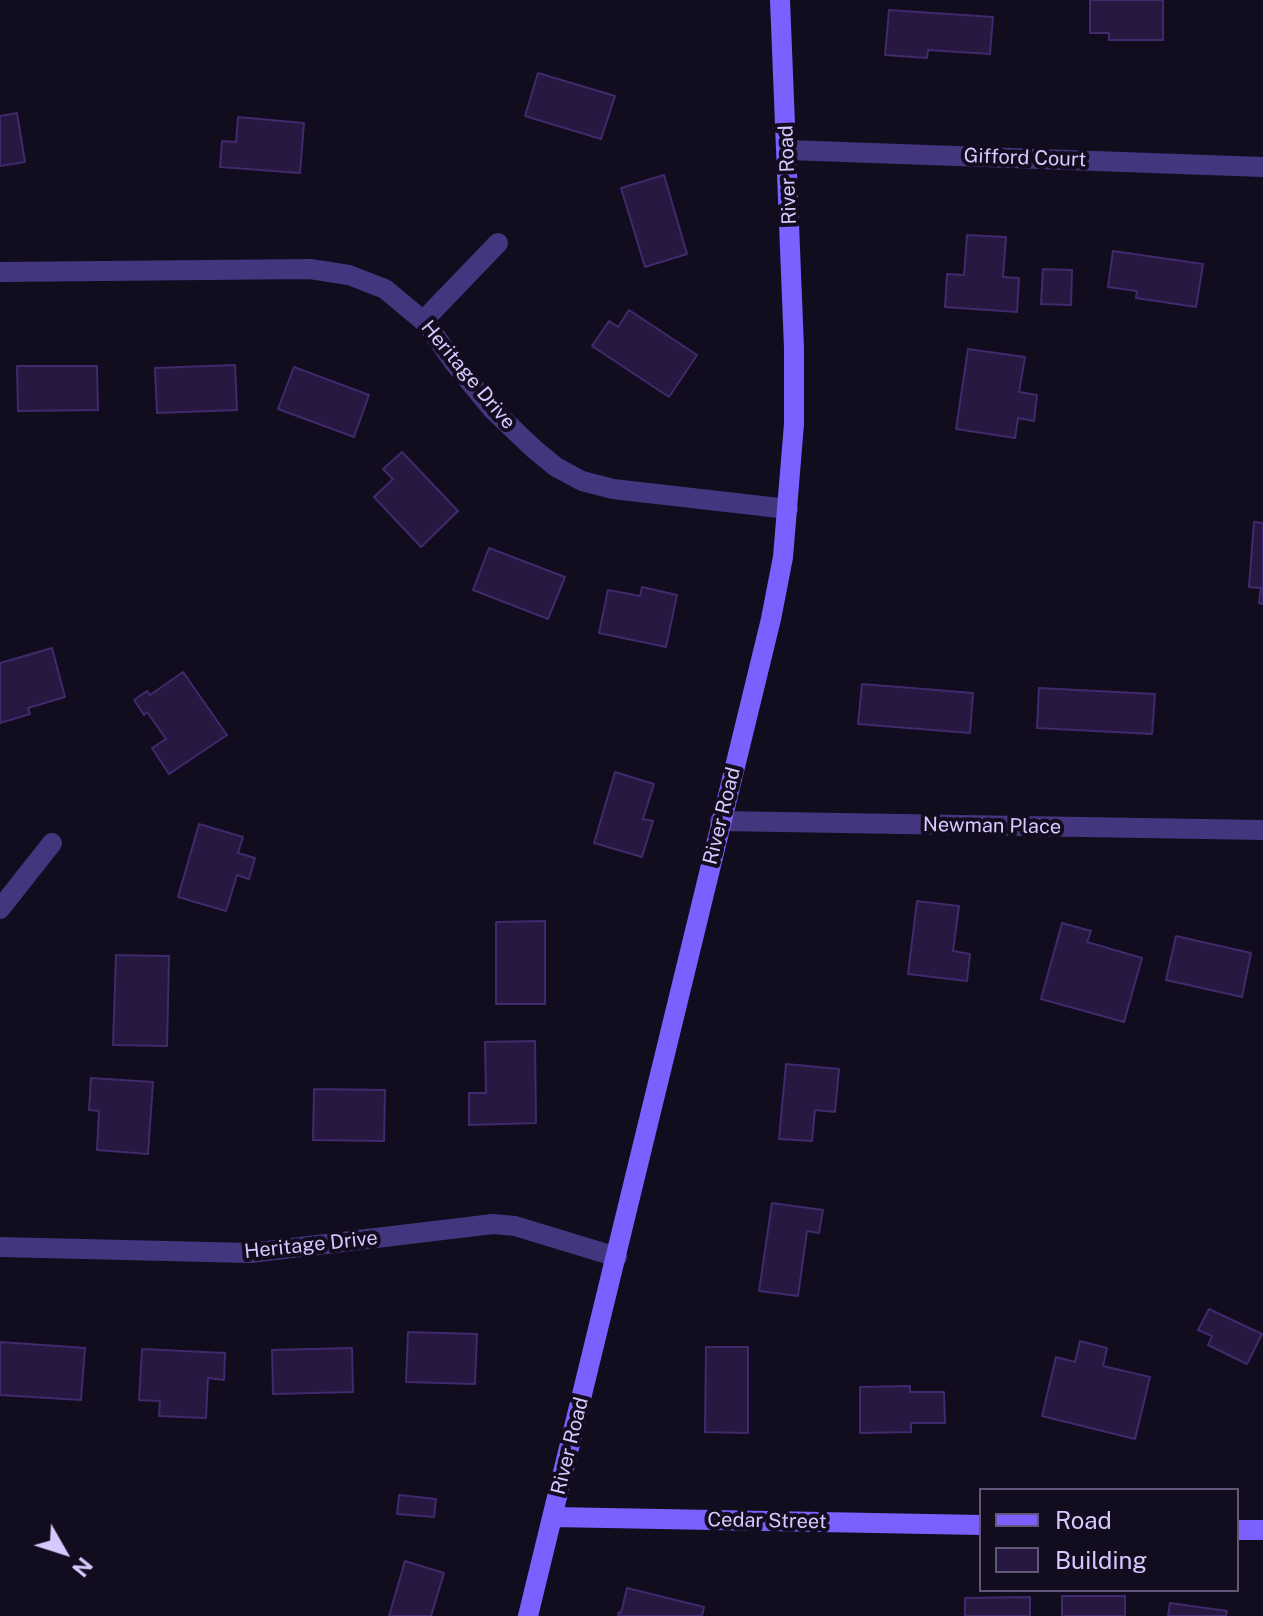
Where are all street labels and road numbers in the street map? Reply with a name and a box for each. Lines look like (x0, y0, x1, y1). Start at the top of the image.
street label: River Road (774, 125, 802, 225)
street label: Gifford Court (963, 144, 1087, 172)
street label: Heritage Drive (416, 316, 520, 434)
street label: River Road (698, 765, 746, 867)
street label: Newman Place (923, 813, 1061, 839)
street label: Heritage Drive (243, 1226, 379, 1264)
street label: River Road (546, 1395, 594, 1497)
street label: Cedar Street (707, 1508, 827, 1534)

